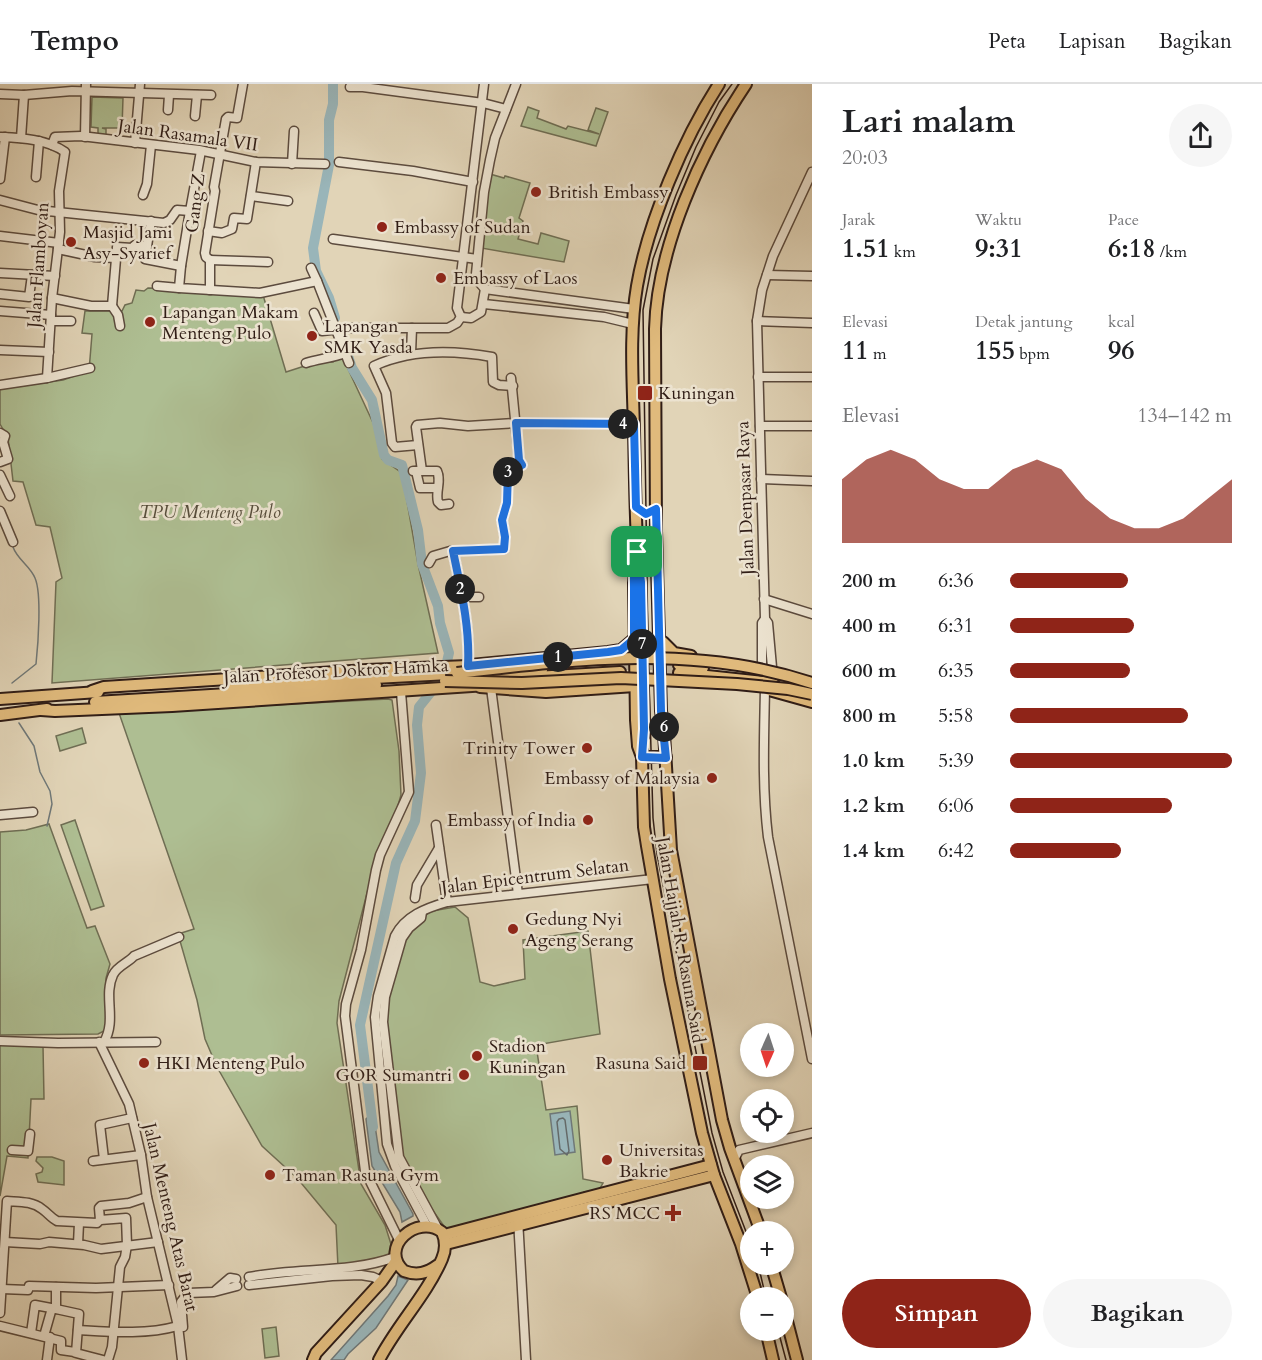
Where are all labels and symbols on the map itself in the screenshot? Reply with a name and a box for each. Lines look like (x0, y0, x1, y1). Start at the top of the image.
street label: Jalan Rasamala VII (113, 113, 260, 158)
street label: Gang Z (179, 172, 212, 234)
place label: British Embassy (548, 180, 669, 205)
marker: British Embassy (529, 185, 543, 199)
street label: Jalan Flamboyan (21, 201, 55, 332)
place label: Embassy of Sudan (394, 215, 531, 240)
place label: Masjid Jami Asy-Syarief (83, 220, 174, 266)
marker: Embassy of Sudan (375, 220, 389, 234)
marker: Masjid Jami Asy-Syarief (64, 235, 78, 249)
place label: Embassy of Laos (453, 266, 578, 291)
marker: Embassy of Laos (434, 271, 448, 285)
place label: Lapangan Makam Menteng Pulo (162, 300, 299, 346)
place label: Lapangan SMK Yasda (324, 314, 413, 360)
marker: Lapangan Makam Menteng Pulo (143, 315, 157, 329)
marker: Lapangan SMK Yasda (305, 329, 319, 343)
place label: Kuningan (658, 381, 736, 406)
marker: Kuningan (636, 384, 654, 402)
pin: 4 (608, 409, 638, 439)
street label: Jalan Denpasar Raya (730, 420, 761, 579)
pin: 3 (493, 457, 523, 487)
park label: TPU Menteng Pulo (139, 500, 281, 525)
pin (611, 526, 662, 577)
pin: 2 (445, 574, 475, 604)
pin: 7 (627, 629, 657, 659)
pin: 1 (543, 642, 573, 672)
street label: Jalan Profesor Doktor Hamka (220, 653, 449, 690)
pin: 6 (649, 712, 679, 742)
place label: Trinity Tower (463, 736, 575, 761)
marker: Trinity Tower (580, 741, 594, 755)
place label: Embassy of Malaysia (544, 766, 700, 791)
marker: Embassy of Malaysia (705, 771, 719, 785)
place label: Embassy of India (447, 808, 576, 833)
marker: Embassy of India (581, 813, 595, 827)
street label: Jalan Hajjah R. Rasuna Said (650, 832, 711, 1046)
street label: Jalan Epicentrum Selatan (437, 852, 631, 901)
place label: Gedung Nyi Ageng Serang (525, 907, 634, 953)
marker: Gedung Nyi Ageng Serang (506, 922, 520, 936)
north arrow (740, 1023, 794, 1077)
place label: Stadion Kuningan (489, 1034, 567, 1080)
marker: Stadion Kuningan (470, 1049, 484, 1063)
place label: HKI Menteng Pulo (156, 1051, 305, 1076)
place label: Rasuna Said (596, 1051, 686, 1076)
marker: Rasuna Said (691, 1054, 709, 1072)
marker: HKI Menteng Pulo (137, 1056, 151, 1070)
place label: GOR Sumantri (335, 1063, 452, 1088)
marker: GOR Sumantri (457, 1068, 471, 1082)
street label: Jalan Menteng Atas Barat (136, 1117, 204, 1314)
place label: Universitas Bakrie (619, 1138, 703, 1184)
marker: Universitas Bakrie (600, 1153, 614, 1167)
place label: Taman Rasuna Gym (282, 1163, 440, 1188)
marker: Taman Rasuna Gym (263, 1168, 277, 1182)
place label: RS MCC (589, 1201, 660, 1226)
marker: RS MCC (664, 1204, 682, 1222)

